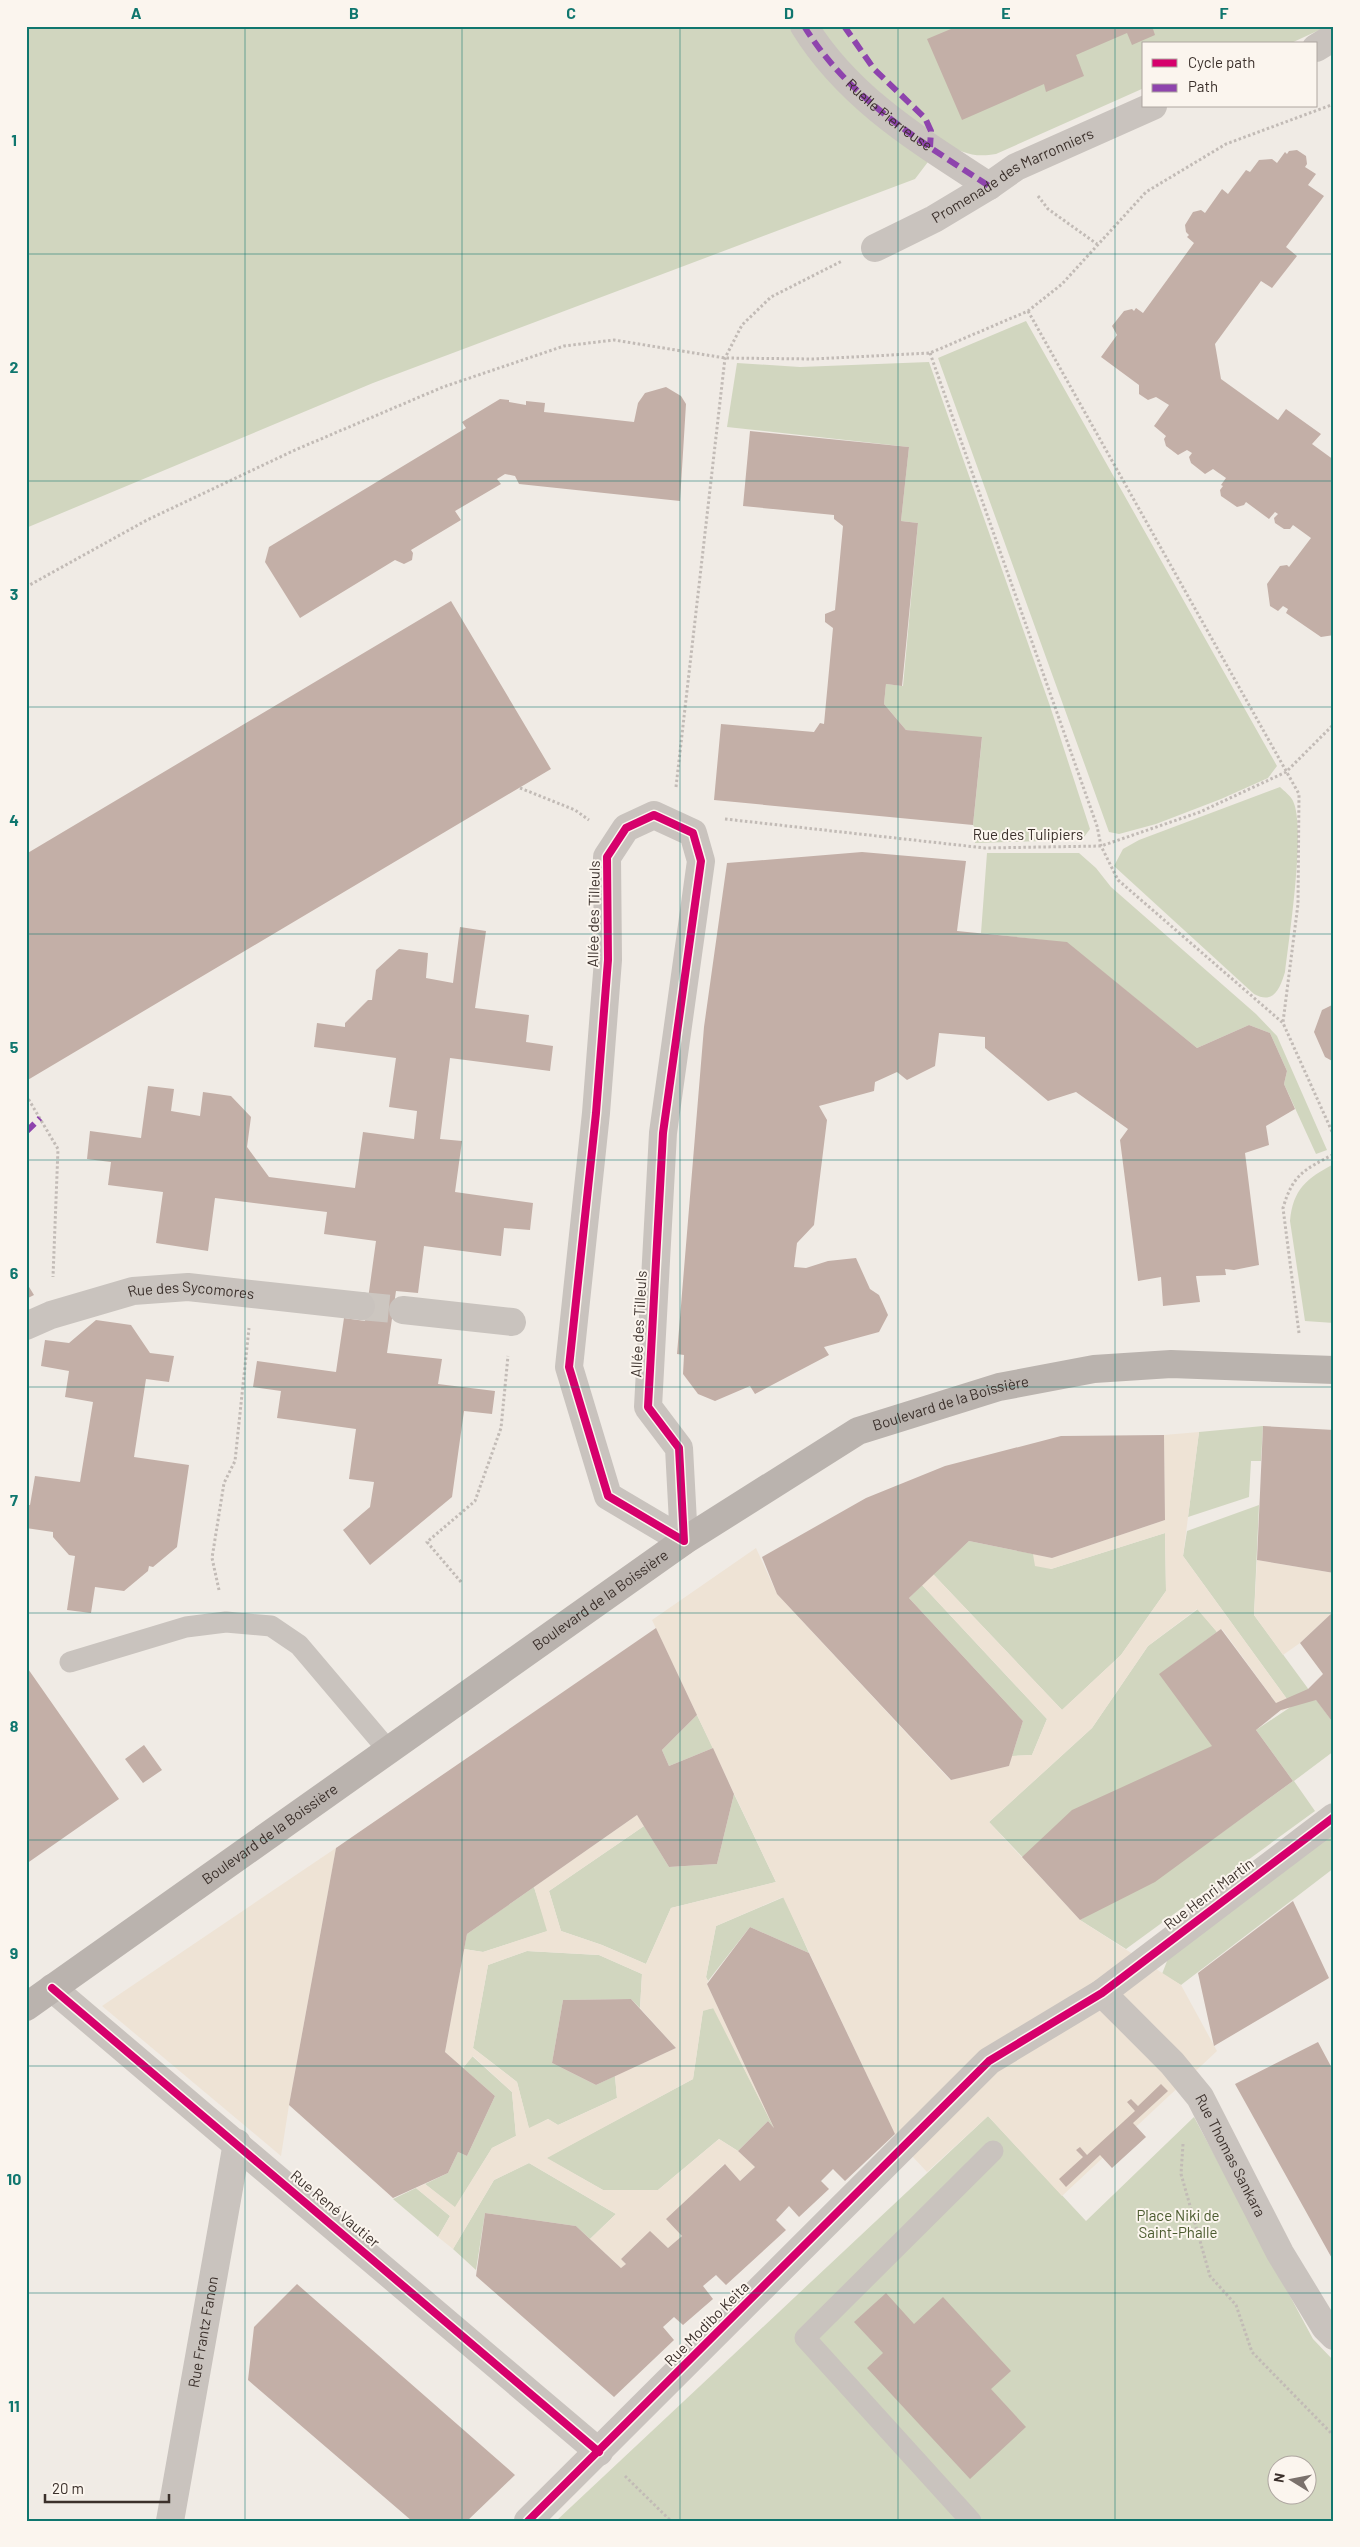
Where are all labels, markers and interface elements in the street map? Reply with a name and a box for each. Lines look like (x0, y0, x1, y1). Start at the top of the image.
text: A (131, 3, 142, 22)
text: B (349, 3, 359, 22)
text: C (566, 3, 576, 22)
text: D (784, 3, 794, 22)
text: E (1001, 3, 1011, 22)
text: F (1220, 3, 1229, 22)
legend (1142, 42, 1318, 108)
text: Cycle path (1188, 53, 1255, 71)
street label: Ruelle Pierreuse (842, 74, 936, 154)
text: Path (1188, 77, 1218, 95)
street label: Promenade des Marronniers (928, 124, 1096, 226)
text: 1 (11, 130, 17, 149)
text: 2 (10, 357, 19, 376)
text: 3 (10, 584, 18, 603)
text: 4 (9, 810, 19, 829)
street label: Rue des Tulipiers (973, 825, 1083, 843)
street label: Allée des Tilleuls (583, 860, 603, 968)
text: 5 (10, 1037, 19, 1056)
text: 6 (10, 1263, 19, 1282)
street label: Allée des Tilleuls (626, 1270, 650, 1378)
street label: Rue des Sycomores (125, 1277, 255, 1302)
street label: Boulevard de la Boissière (870, 1372, 1030, 1434)
text: 7 (10, 1490, 18, 1509)
street label: Boulevard de la Boissière (528, 1545, 671, 1654)
text: 8 (10, 1716, 19, 1735)
street label: Boulevard de la Boissière (198, 1779, 341, 1888)
street label: Rue Henri Martin (1160, 1854, 1257, 1933)
text: 9 (10, 1943, 18, 1962)
street label: Rue Thomas Sankara (1192, 2091, 1270, 2220)
street label: Rue René Vautier (287, 2166, 384, 2251)
text: 10 (7, 2169, 21, 2188)
park label: Place Niki de Saint-Phalle (1136, 2206, 1220, 2241)
street label: Rue Frantz Fanon (184, 2275, 221, 2389)
street label: Rue Modibo Keita (660, 2277, 752, 2369)
text: 11 (8, 2396, 20, 2415)
north arrow (1268, 2454, 1318, 2504)
scale bar (45, 2472, 169, 2504)
text: N (1270, 2472, 1288, 2484)
text: 20 m (52, 2479, 84, 2497)

